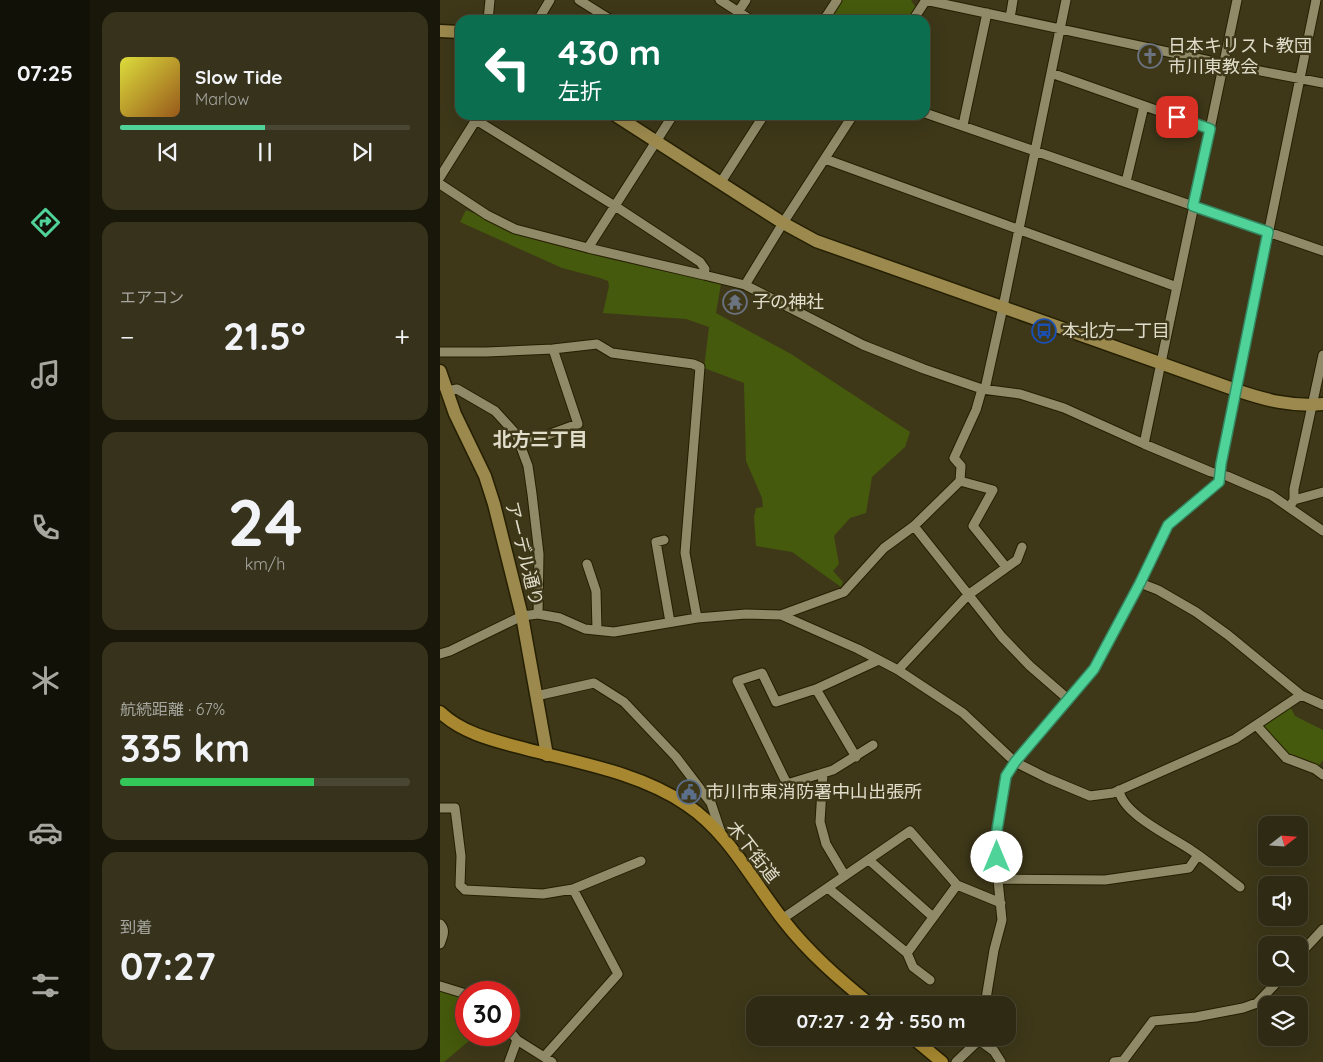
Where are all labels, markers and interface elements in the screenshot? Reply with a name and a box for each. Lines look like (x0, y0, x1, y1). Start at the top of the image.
text: 430 m (558, 30, 661, 74)
place label: 日本キリスト教団 市川東教会 (1168, 34, 1312, 78)
icon: left (475, 35, 540, 100)
church icon: 日本キリスト教団 市川東教会 (1137, 43, 1163, 69)
text: 07:25 (17, 59, 73, 87)
text: Slow Tide (195, 65, 283, 89)
text: 左折 (558, 77, 602, 105)
text: Marlow (195, 89, 249, 109)
pin (1156, 96, 1198, 138)
icon: arrive (1163, 103, 1191, 131)
icon: previous (154, 138, 182, 166)
icon: pause (251, 138, 279, 166)
icon: next (348, 138, 376, 166)
icon: directions (28, 205, 63, 240)
text: エアコン (120, 287, 184, 307)
temple icon: 子の神社 (722, 289, 748, 315)
place label: 子の神社 (752, 290, 824, 313)
text: 21.5° (223, 312, 306, 360)
bus stop icon: 本北方一丁目 (1031, 318, 1057, 344)
text: − (120, 319, 135, 354)
text: + (394, 319, 410, 354)
place label: 本北方一丁目 (1062, 319, 1170, 342)
icon: music (28, 357, 63, 392)
district label: 北方三丁目 (492, 427, 588, 451)
text: 24 (227, 481, 303, 562)
street label: アーデル通り (500, 499, 549, 609)
icon: phone (28, 510, 63, 545)
text: km/h (245, 554, 285, 574)
icon: climate (28, 663, 63, 698)
text: 航続距離 · 67% (120, 699, 225, 719)
text: 335 km (120, 724, 250, 772)
public building icon: 市川市東消防署中山出張所 (676, 779, 702, 805)
place label: 市川市東消防署中山出張所 (706, 780, 922, 803)
icon: car (28, 815, 63, 850)
street label: 木下街道 (722, 816, 785, 887)
north arrow (1258, 816, 1308, 866)
map controls (1258, 816, 1308, 1046)
position arrow (970, 830, 1022, 882)
button: sound (1258, 876, 1308, 926)
text: 到着 (120, 917, 152, 937)
button: search (1258, 936, 1308, 986)
text: 07:27 (120, 942, 216, 990)
icon: filters (28, 968, 63, 1003)
speed limit sign: 30 (455, 981, 520, 1046)
button: layers (1258, 996, 1308, 1046)
text: 07:27 · 2 分 · 550 m (796, 1009, 966, 1033)

